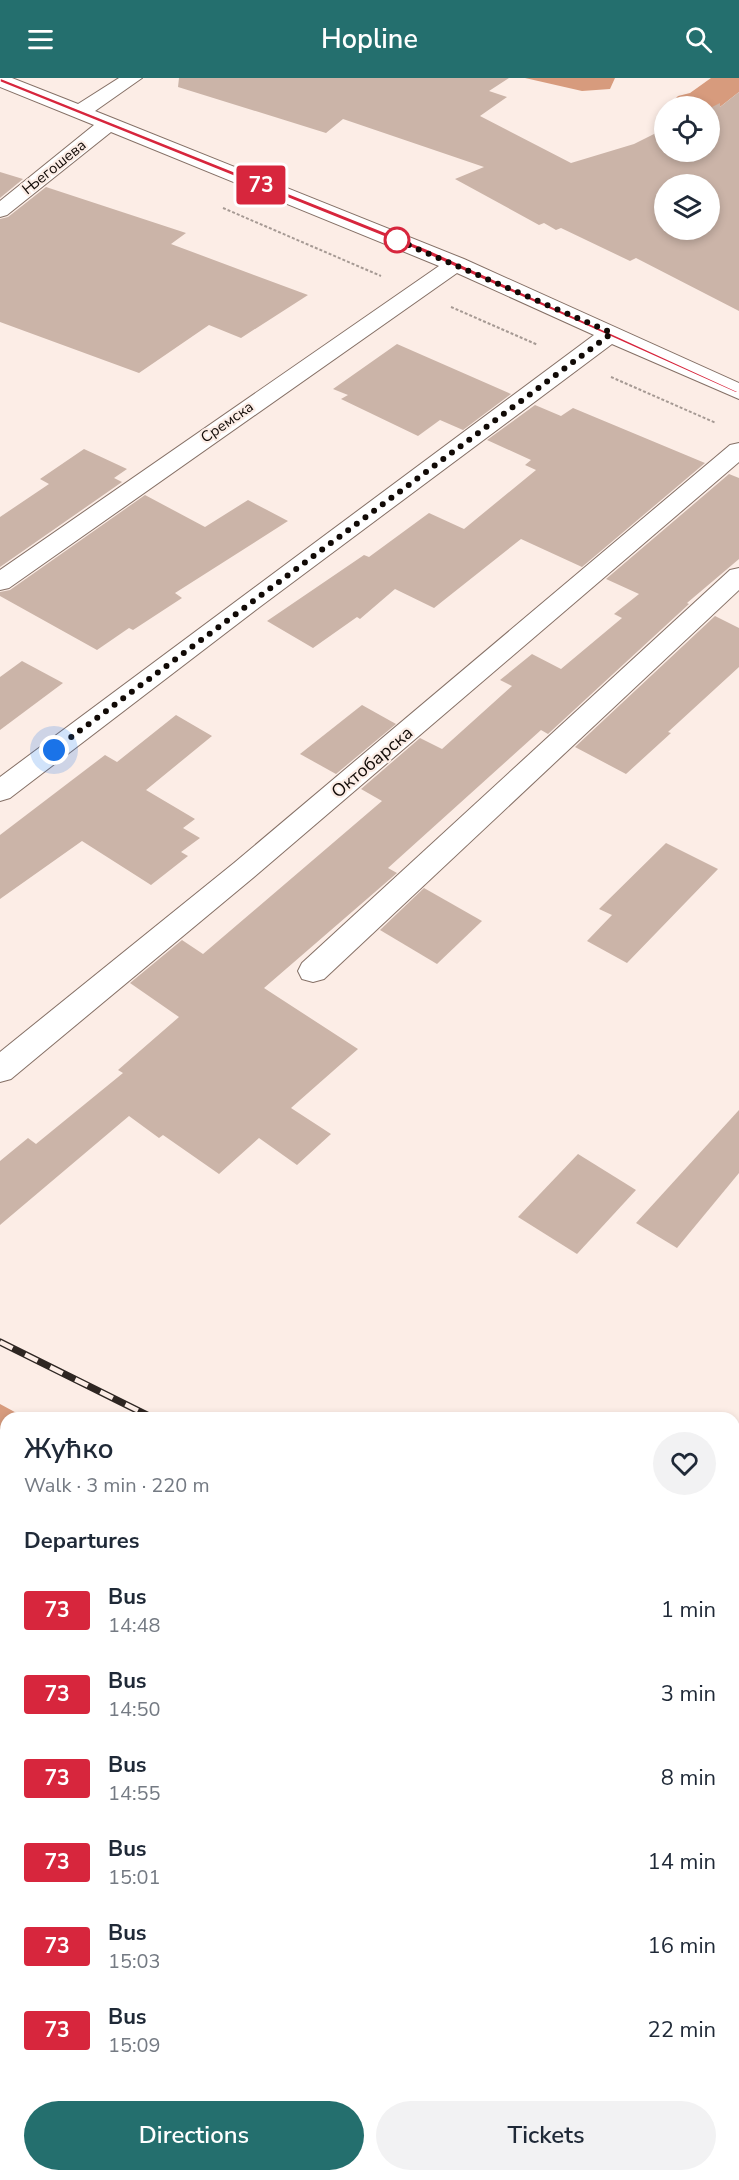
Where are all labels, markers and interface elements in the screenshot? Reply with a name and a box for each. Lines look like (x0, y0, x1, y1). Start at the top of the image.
text: Hopline (321, 21, 418, 58)
icon: menu (24, 23, 57, 56)
icon: search (682, 23, 715, 56)
map controls (654, 96, 720, 240)
button: locate (654, 96, 720, 162)
street label: Његошева (18, 135, 90, 199)
line badge: 73 (234, 166, 288, 204)
text: 73 (248, 171, 274, 199)
button: layers (654, 174, 720, 240)
unlabelled marker (384, 227, 410, 253)
street label: Сремска (197, 397, 257, 447)
street label: Октобарска (326, 721, 418, 803)
your location (39, 735, 69, 765)
text: Жућко (24, 1430, 114, 1468)
button: heart (653, 1432, 716, 1495)
text: Walk · 3 min · 220 m (24, 1472, 210, 1499)
text: Departures (24, 1526, 139, 1556)
text: Bus (108, 1582, 147, 1612)
text: 1 min (661, 1595, 716, 1625)
text: 73 (44, 1596, 70, 1624)
text: 14:48 (108, 1612, 161, 1639)
text: Bus (108, 1666, 147, 1696)
text: 3 min (661, 1679, 716, 1709)
text: 73 (44, 1680, 70, 1708)
text: 14:50 (108, 1696, 161, 1723)
text: Bus (108, 1750, 147, 1780)
text: 8 min (661, 1763, 716, 1793)
text: 73 (44, 1764, 70, 1792)
text: 14:55 (108, 1780, 161, 1807)
text: Bus (108, 1834, 147, 1864)
text: 14 min (648, 1847, 716, 1877)
text: 73 (44, 1848, 70, 1876)
text: 15:01 (108, 1864, 161, 1891)
text: Bus (108, 1918, 147, 1948)
text: 16 min (648, 1931, 716, 1961)
text: 73 (44, 1932, 70, 1960)
text: 15:03 (108, 1948, 161, 1975)
text: Bus (108, 2002, 147, 2032)
text: 22 min (648, 2015, 716, 2045)
text: 73 (44, 2016, 70, 2044)
text: 15:09 (108, 2032, 161, 2059)
button: Directions (24, 2101, 364, 2170)
button: Tickets (376, 2101, 716, 2170)

